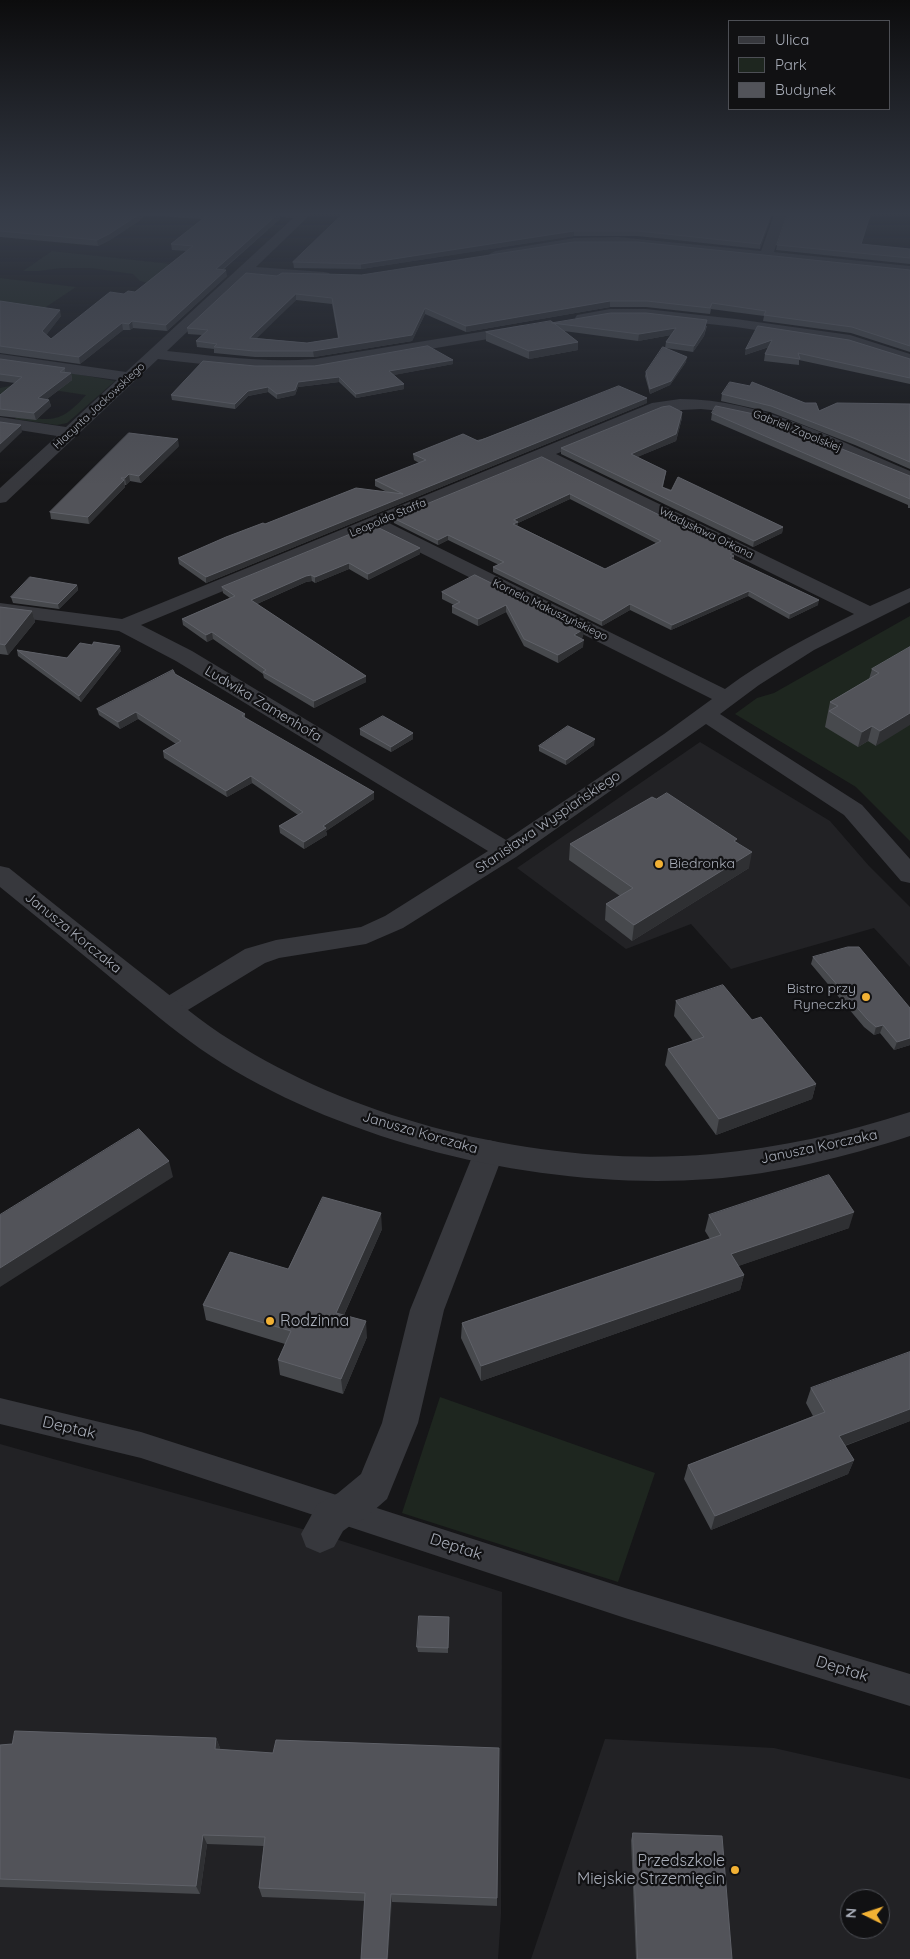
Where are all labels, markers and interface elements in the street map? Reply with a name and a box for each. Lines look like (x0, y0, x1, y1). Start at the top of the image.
legend (728, 20, 890, 110)
text: Ulica (775, 30, 809, 49)
text: Park (775, 55, 807, 74)
text: Budynek (775, 80, 836, 99)
street label: Hiacynta Jackowskiego (50, 360, 148, 452)
street label: Gabrieli Zapolskiej (751, 407, 843, 455)
street label: Leopolda Staffa (348, 496, 428, 540)
street label: Władysława Orkana (657, 504, 755, 562)
street label: Kornela Makuszyńskiego (490, 576, 610, 644)
street label: Ludwika Zamenhofa (202, 662, 324, 746)
street label: Stanisława Wyspiańskiego (472, 767, 624, 877)
place label: Biedronka (669, 856, 735, 872)
marker: Biedronka (653, 858, 665, 870)
street label: Janusza Korczaka (21, 889, 125, 977)
place label: Bistro przy Ryneczku (787, 981, 856, 1014)
marker: Bistro przy Ryneczku (860, 991, 872, 1003)
street label: Janusza Korczaka (360, 1108, 480, 1158)
street label: Janusza Korczaka (759, 1126, 879, 1168)
place label: Rodzinna (280, 1311, 349, 1331)
marker: Rodzinna (264, 1315, 276, 1327)
street label: Deptak (41, 1413, 97, 1443)
street label: Deptak (427, 1530, 485, 1564)
street label: Deptak (813, 1652, 871, 1686)
place label: Przedszkole Miejskie Strzemięcin (577, 1851, 725, 1889)
marker: Przedszkole Miejskie Strzemięcin (729, 1864, 741, 1876)
north arrow (840, 1889, 890, 1939)
text: N (842, 1907, 860, 1919)

